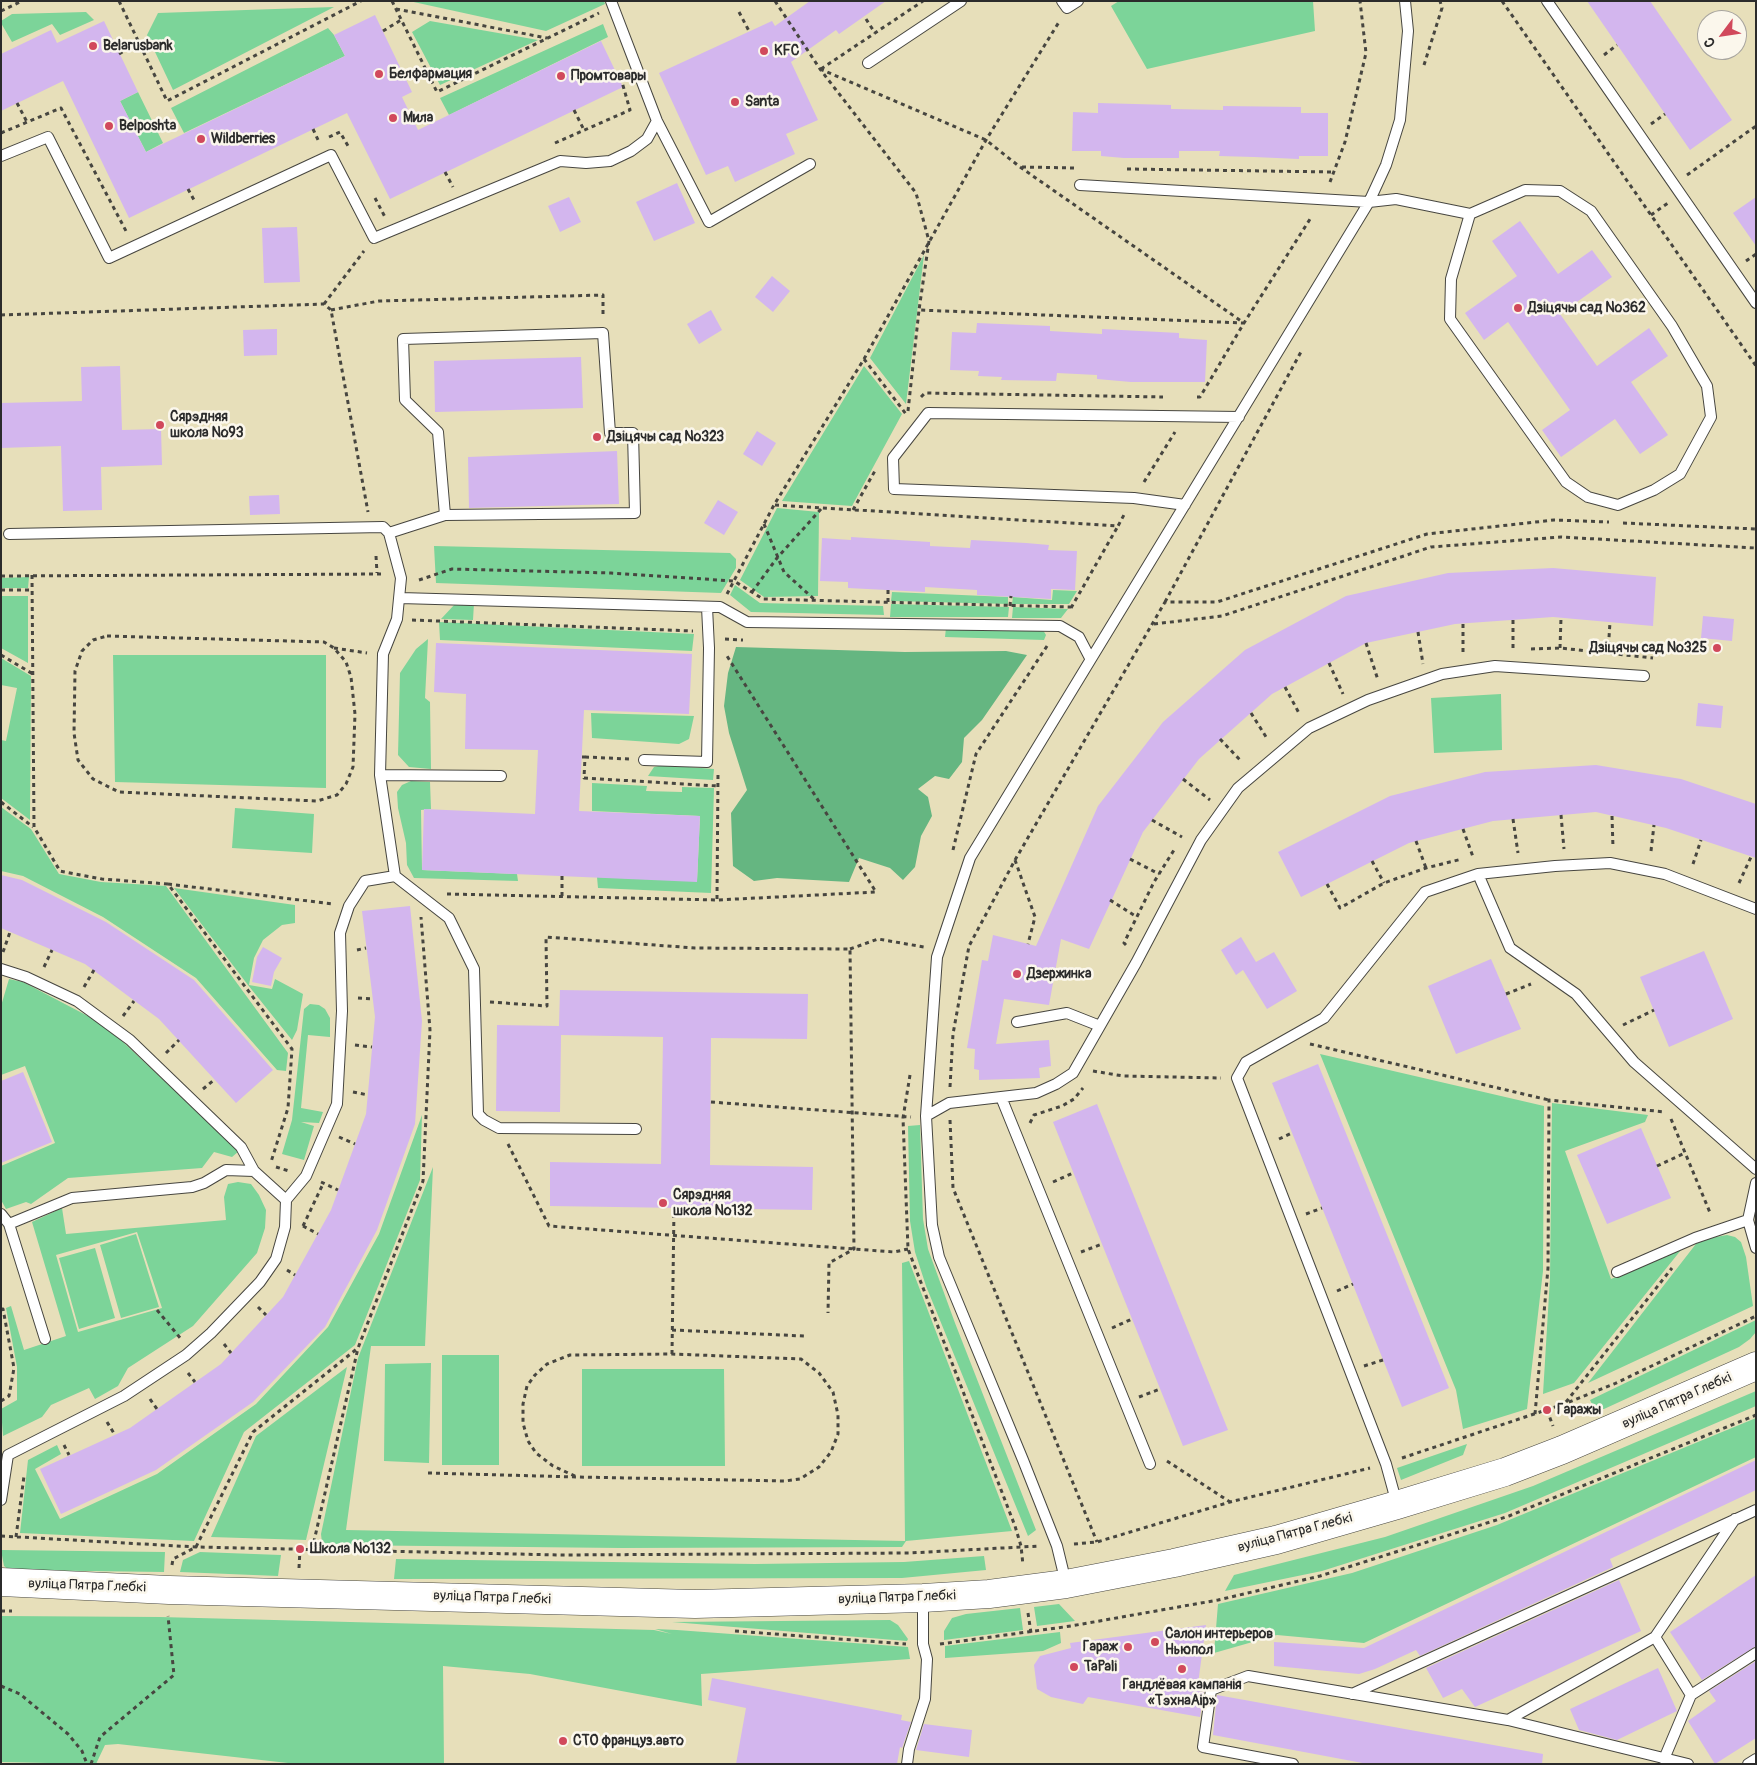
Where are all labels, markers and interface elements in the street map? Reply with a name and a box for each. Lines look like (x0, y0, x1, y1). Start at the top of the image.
north arrow (1697, 10, 1747, 60)
text: С (1700, 34, 1719, 51)
place label: Belarusbank (103, 38, 173, 54)
marker: Belarusbank (87, 40, 99, 52)
place label: KFC (774, 43, 800, 59)
marker: KFC (758, 45, 770, 57)
place label: Белфармация (389, 66, 472, 82)
marker: Белфармация (373, 68, 385, 80)
place label: Промтовары (571, 68, 646, 84)
marker: Промтовары (555, 70, 567, 82)
place label: Santa (745, 94, 779, 110)
marker: Santa (729, 96, 741, 108)
place label: Мила (403, 110, 433, 126)
marker: Мила (387, 112, 399, 124)
place label: Belposhta (119, 118, 176, 134)
marker: Belposhta (103, 120, 115, 132)
place label: Wildberries (211, 131, 275, 147)
marker: Wildberries (195, 133, 207, 145)
place label: Дзіцячы сад №362 (1528, 300, 1646, 316)
marker: Дзіцячы сад №362 (1512, 302, 1524, 314)
place label: Сярэдняя школа №93 (170, 409, 244, 442)
marker: Сярэдняя школа №93 (154, 419, 166, 431)
place label: Дзіцячы сад №323 (607, 429, 724, 445)
marker: Дзіцячы сад №323 (591, 431, 603, 443)
place label: Дзіцячы сад №325 (1590, 640, 1707, 656)
marker: Дзіцячы сад №325 (1711, 642, 1723, 654)
place label: Дзержинка (1027, 966, 1092, 982)
marker: Дзержинка (1011, 968, 1023, 980)
place label: Сярэдняя школа №132 (673, 1187, 753, 1220)
marker: Сярэдняя школа №132 (657, 1197, 669, 1209)
street label: вуліца Пятра Глебкі (1620, 1369, 1734, 1433)
place label: Гаражы (1557, 1402, 1601, 1418)
marker: Гаражы (1541, 1404, 1553, 1416)
street label: вуліца Пятра Глебкі (1236, 1510, 1354, 1556)
place label: Школа №132 (310, 1541, 391, 1557)
marker: Школа №132 (294, 1543, 306, 1555)
street label: вуліца Пятра Глебкі (28, 1576, 146, 1596)
street label: вуліца Пятра Глебкі (433, 1588, 551, 1608)
street label: вуліца Пятра Глебкі (838, 1588, 956, 1608)
place label: Салон интерьеров Ньюпол (1165, 1626, 1273, 1658)
marker: Салон интерьеров Ньюпол (1149, 1636, 1161, 1648)
place label: Гараж (1083, 1639, 1118, 1655)
marker: Гараж (1122, 1641, 1134, 1653)
place label: TaPali (1084, 1659, 1117, 1675)
marker: TaPali (1068, 1661, 1080, 1673)
marker: Гандлёвая кампанія «ТэхнаАір» (1176, 1663, 1188, 1675)
place label: Гандлёвая кампанія «ТэхнаАір» (1122, 1677, 1242, 1710)
place label: СТО француз.авто (573, 1733, 684, 1749)
marker: СТО француз.авто (557, 1735, 569, 1747)

